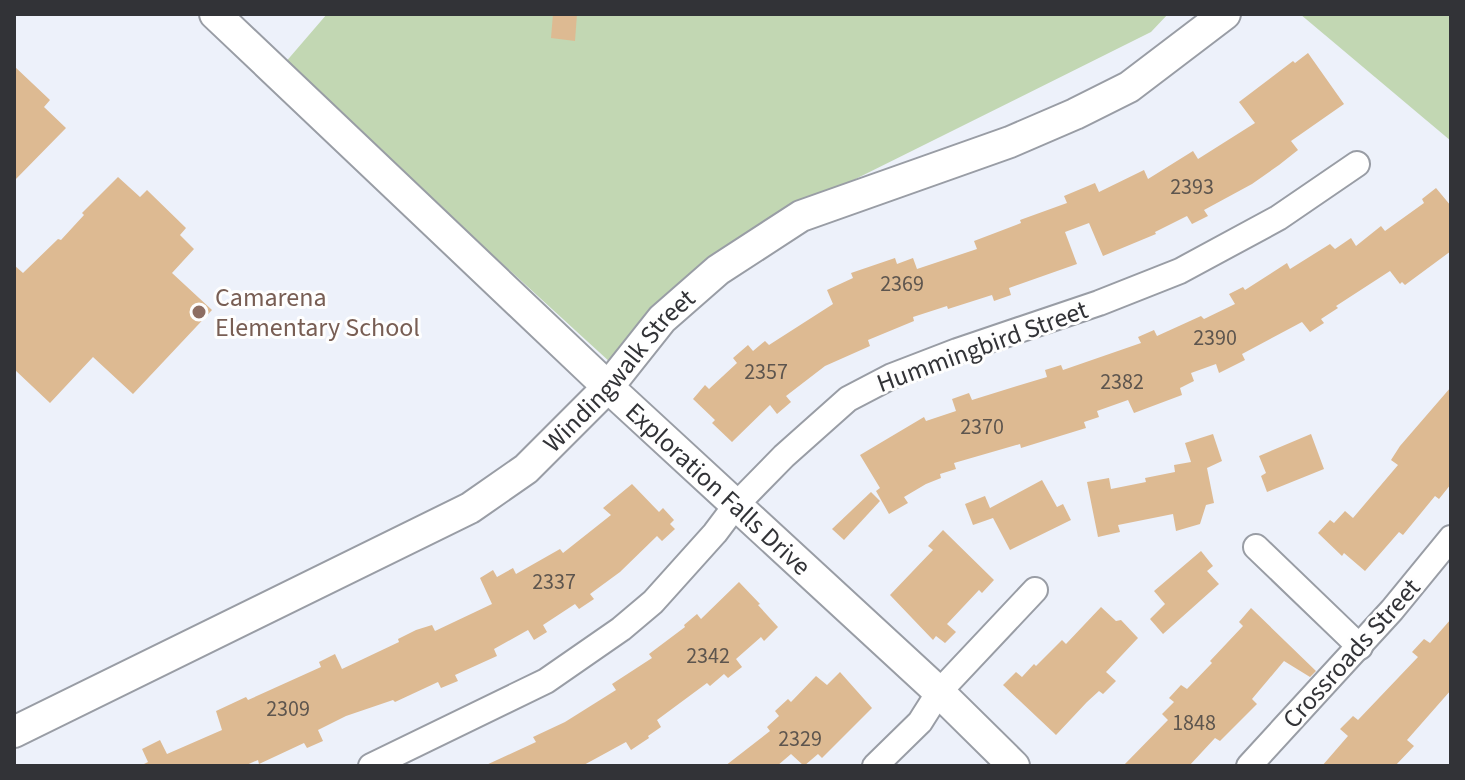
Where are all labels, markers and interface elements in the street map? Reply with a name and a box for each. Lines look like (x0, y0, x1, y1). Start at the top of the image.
house number: 2393 (1170, 171, 1214, 203)
house number: 2369 (880, 268, 924, 300)
place label: Camarena Elementary School (215, 279, 420, 346)
street label: Windingwalk Street (535, 280, 703, 461)
street label: Hummingbird Street (871, 291, 1093, 402)
marker: Camarena Elementary School (190, 303, 208, 321)
house number: 2390 (1193, 322, 1237, 354)
house number: 2357 (744, 356, 788, 388)
house number: 2382 (1100, 366, 1144, 398)
street label: Exploration Falls Drive (617, 394, 819, 584)
house number: 2370 (960, 411, 1004, 443)
house number: 2337 (532, 566, 576, 598)
street label: Crossroads Street (1274, 570, 1429, 737)
house number: 2342 (686, 640, 730, 672)
house number: 2309 (266, 693, 310, 725)
house number: 1848 (1172, 707, 1216, 739)
house number: 2329 (778, 723, 822, 755)

